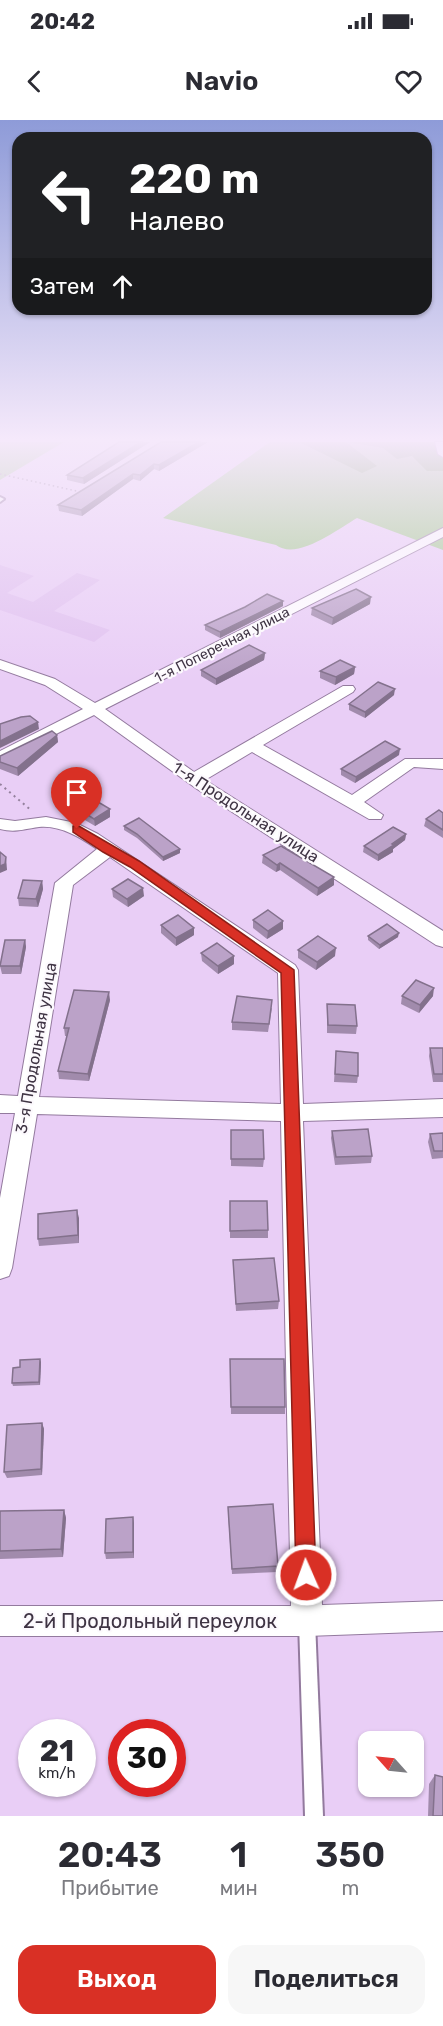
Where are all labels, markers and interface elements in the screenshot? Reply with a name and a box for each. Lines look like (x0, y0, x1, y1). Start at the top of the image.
text: 20:42 (30, 8, 95, 35)
icon: back (18, 65, 51, 98)
text: Navio (185, 65, 258, 97)
icon: heart (392, 65, 425, 98)
text: 220 m (129, 154, 260, 204)
icon: left (30, 156, 108, 234)
text: Налево (129, 205, 225, 237)
icon: ahead (106, 270, 139, 303)
text: Затем (30, 273, 94, 300)
street label: 1-я Поперечная улица (152, 604, 292, 686)
street label: 1-я Продольная улица (169, 758, 323, 866)
pin (51, 767, 102, 829)
icon: arrive (60, 776, 93, 809)
street label: 3-я Продольная улица (12, 961, 60, 1135)
position arrow (274, 1543, 338, 1607)
street label: 2-й Продольный переулок (23, 1609, 277, 1633)
speed limit sign: 30 (108, 1719, 186, 1797)
north arrow (358, 1731, 424, 1797)
map controls (358, 1731, 424, 1797)
text: 21 (40, 1733, 74, 1769)
text: km/h (38, 1764, 76, 1782)
text: 20:43 (58, 1833, 162, 1876)
text: 1 (230, 1833, 247, 1876)
text: 350 (315, 1833, 385, 1876)
text: Прибытие (61, 1876, 159, 1900)
text: мин (220, 1876, 258, 1900)
text: m (341, 1876, 359, 1900)
button: Выход (18, 1945, 216, 2014)
button: Поделиться (228, 1945, 425, 2014)

